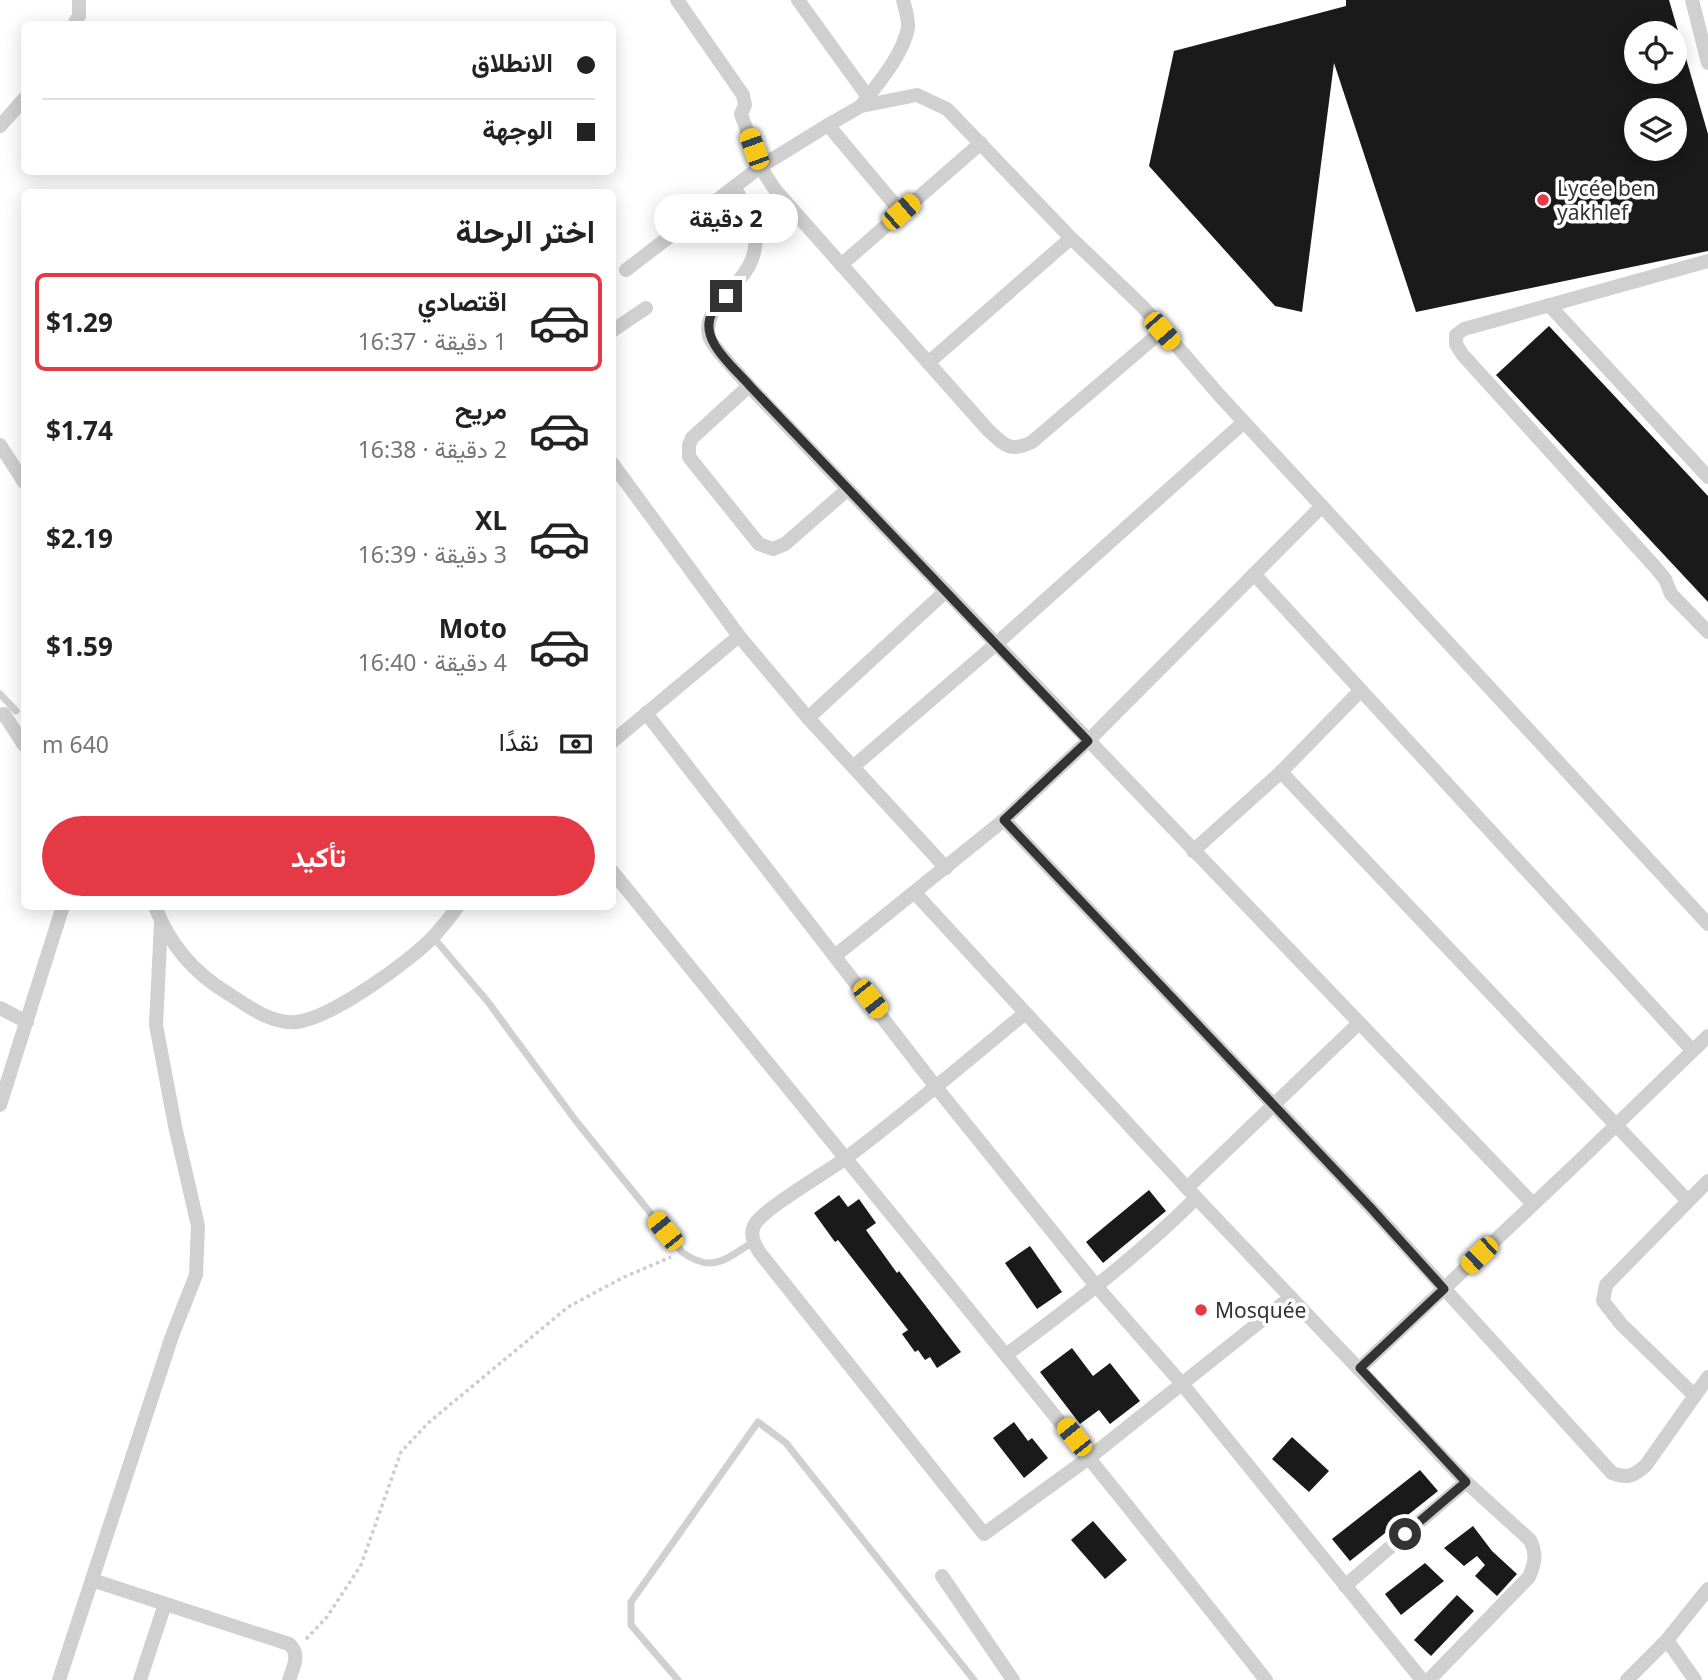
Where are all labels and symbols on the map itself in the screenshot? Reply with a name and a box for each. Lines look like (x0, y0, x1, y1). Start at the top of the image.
car (737, 126, 772, 172)
place label: Lycée ben yakhlef (1557, 174, 1656, 226)
car (879, 190, 924, 234)
marker: Lycée ben yakhlef (1535, 192, 1551, 208)
callout: 2 دقيقة (654, 194, 798, 244)
route end (710, 280, 742, 312)
car (1141, 308, 1184, 354)
car (849, 976, 892, 1022)
car (644, 1208, 687, 1254)
car (1457, 1233, 1502, 1277)
place label: Mosquée (1215, 1296, 1306, 1324)
marker: Mosquée (1193, 1302, 1209, 1318)
car (1053, 1414, 1096, 1460)
route start (1389, 1518, 1421, 1550)

